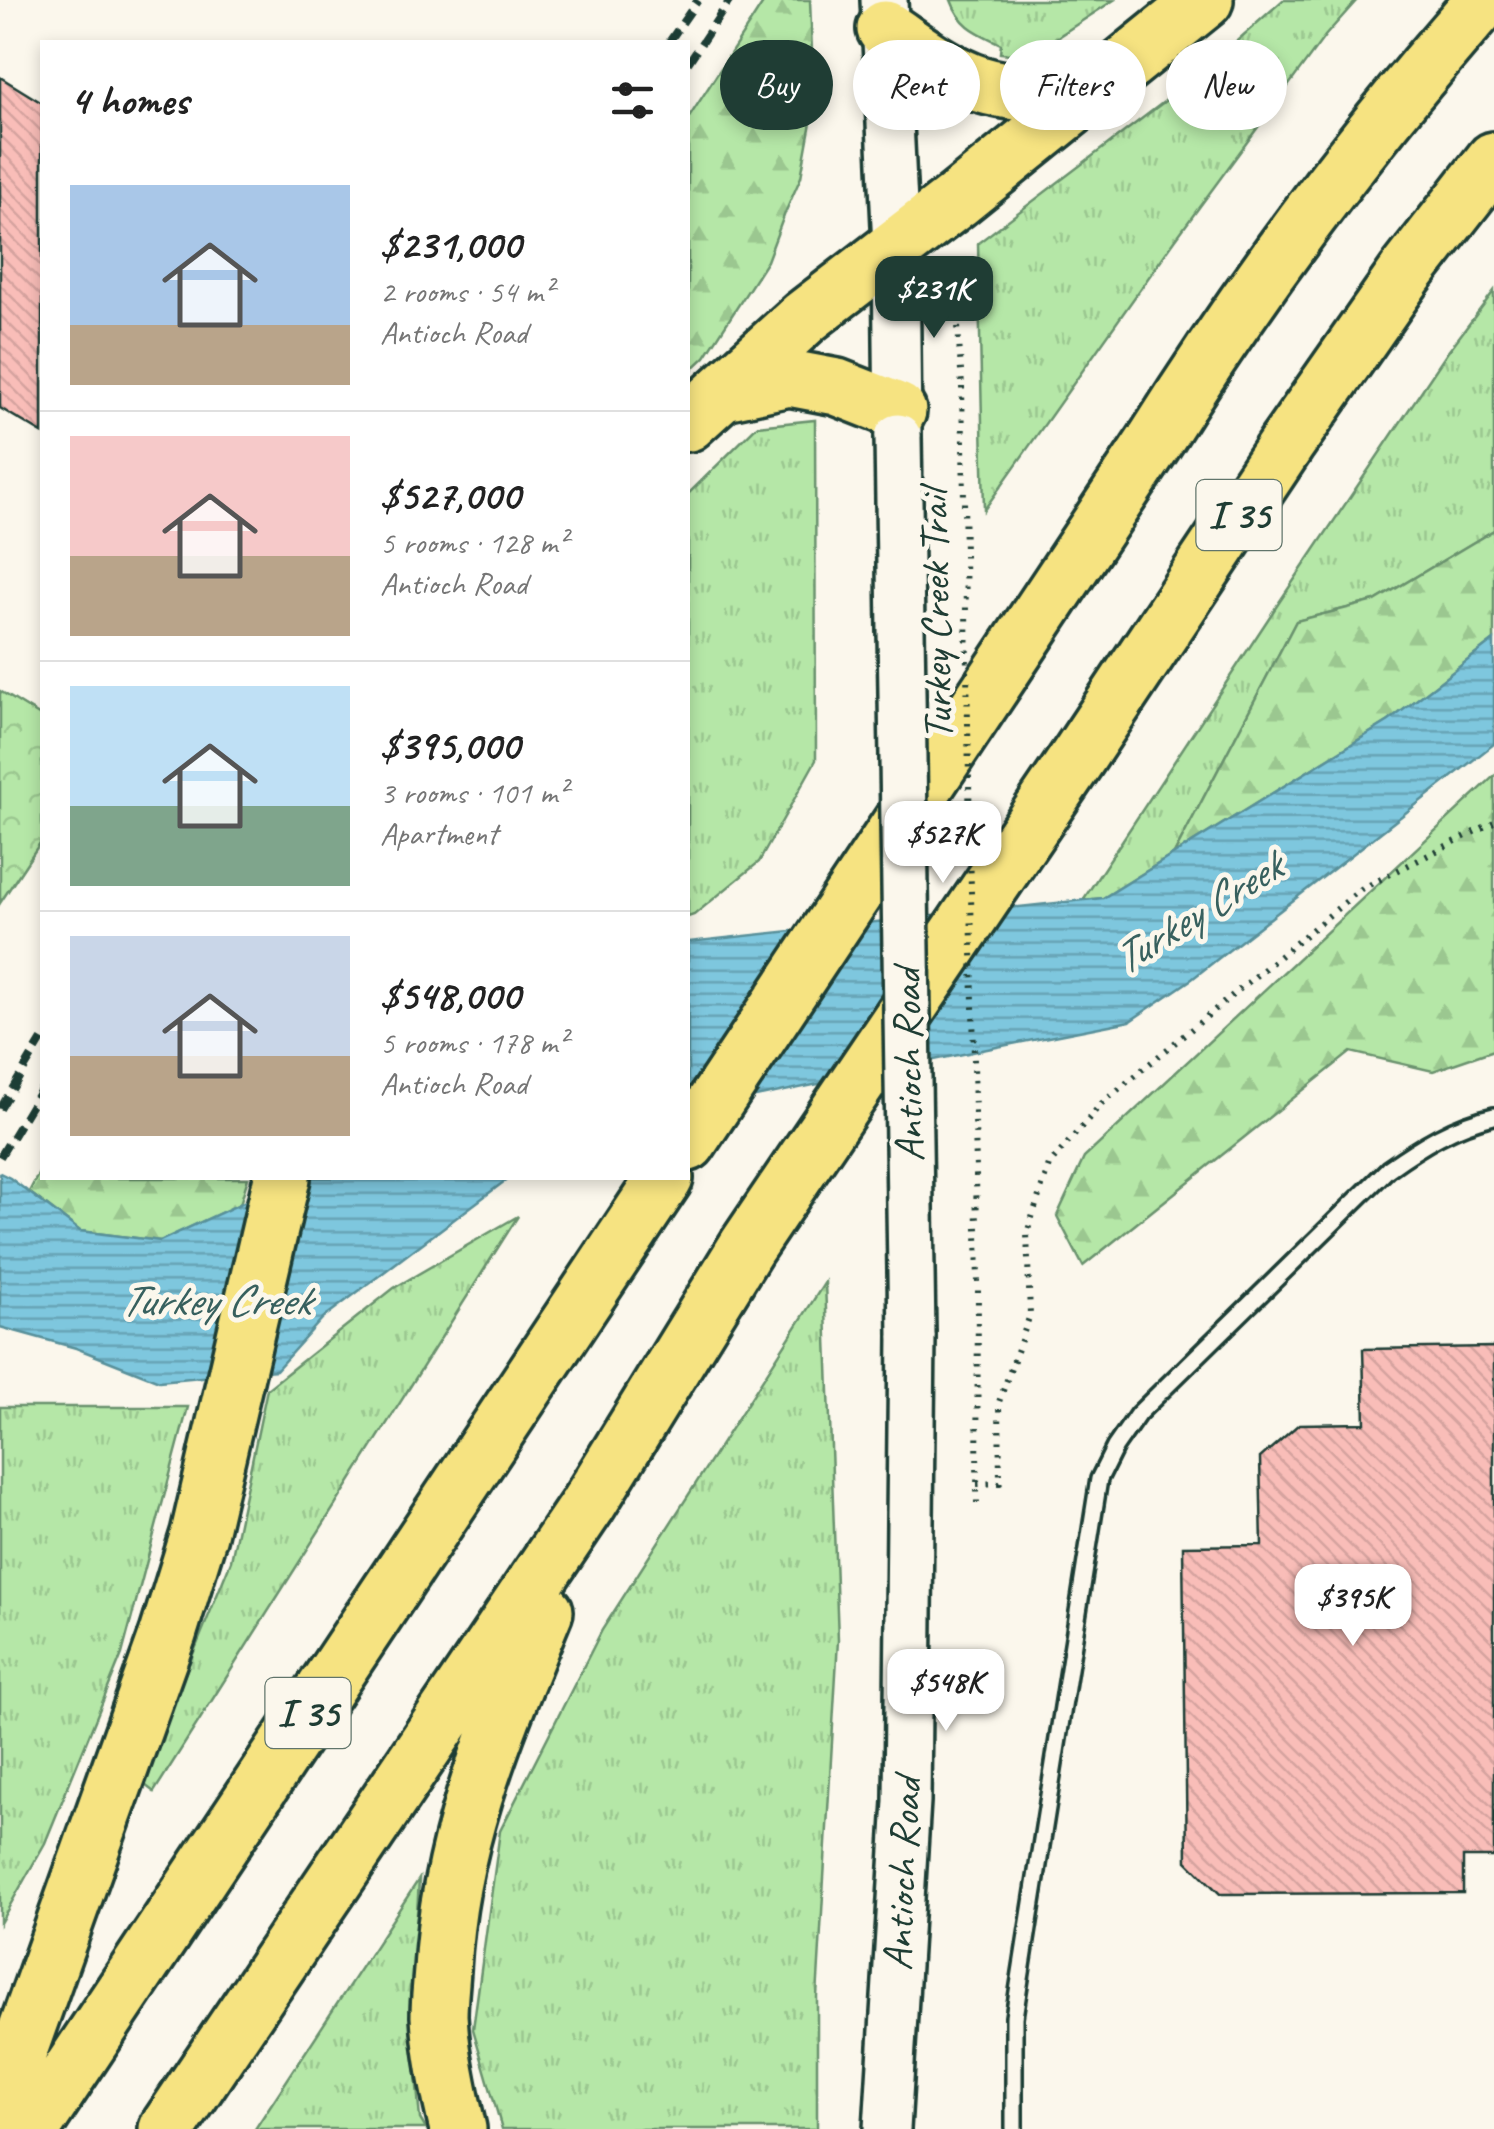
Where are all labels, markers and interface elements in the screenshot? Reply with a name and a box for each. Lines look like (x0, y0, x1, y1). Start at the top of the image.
chip: Buy (720, 40, 833, 130)
chip: Rent (853, 40, 980, 130)
chip: Filters (1000, 40, 1146, 130)
chip: New (1166, 40, 1287, 130)
icon: filters (605, 73, 660, 128)
text: 4 homes (70, 74, 189, 127)
text: $231,000 (380, 218, 521, 271)
icon: home (150, 225, 270, 345)
pin: $231K (864, 256, 1004, 341)
text: $231K (897, 268, 971, 309)
text: 2 rooms · 54 m² (380, 271, 553, 312)
text: Antioch Road (380, 312, 527, 353)
text: $527,000 (380, 469, 520, 522)
icon: home (150, 476, 270, 596)
road number: I 35 (1196, 480, 1282, 550)
street label: Turkey Creek Trail (907, 482, 965, 741)
text: 5 rooms · 128 m² (380, 522, 567, 563)
text: Antioch Road (380, 563, 527, 604)
text: $395,000 (380, 719, 519, 772)
icon: home (150, 726, 270, 846)
text: 3 rooms · 101 m² (380, 772, 567, 813)
pin: $527K (873, 801, 1013, 886)
text: Apartment (380, 813, 498, 854)
text: $527K (906, 813, 980, 854)
water label: Turkey Creek (1101, 835, 1298, 987)
street label: Antioch Road (880, 961, 936, 1162)
text: $548,000 (380, 969, 520, 1022)
icon: home (150, 976, 270, 1096)
text: 5 rooms · 178 m² (380, 1022, 567, 1063)
text: Antioch Road (380, 1063, 527, 1104)
water label: Turkey Creek (120, 1272, 316, 1329)
pin: $395K (1283, 1564, 1423, 1649)
text: $395K (1317, 1576, 1389, 1617)
pin: $548K (876, 1649, 1016, 1734)
text: $548K (909, 1661, 983, 1702)
road number: I 35 (266, 1678, 350, 1748)
street label: Antioch Road (870, 1770, 934, 1972)

